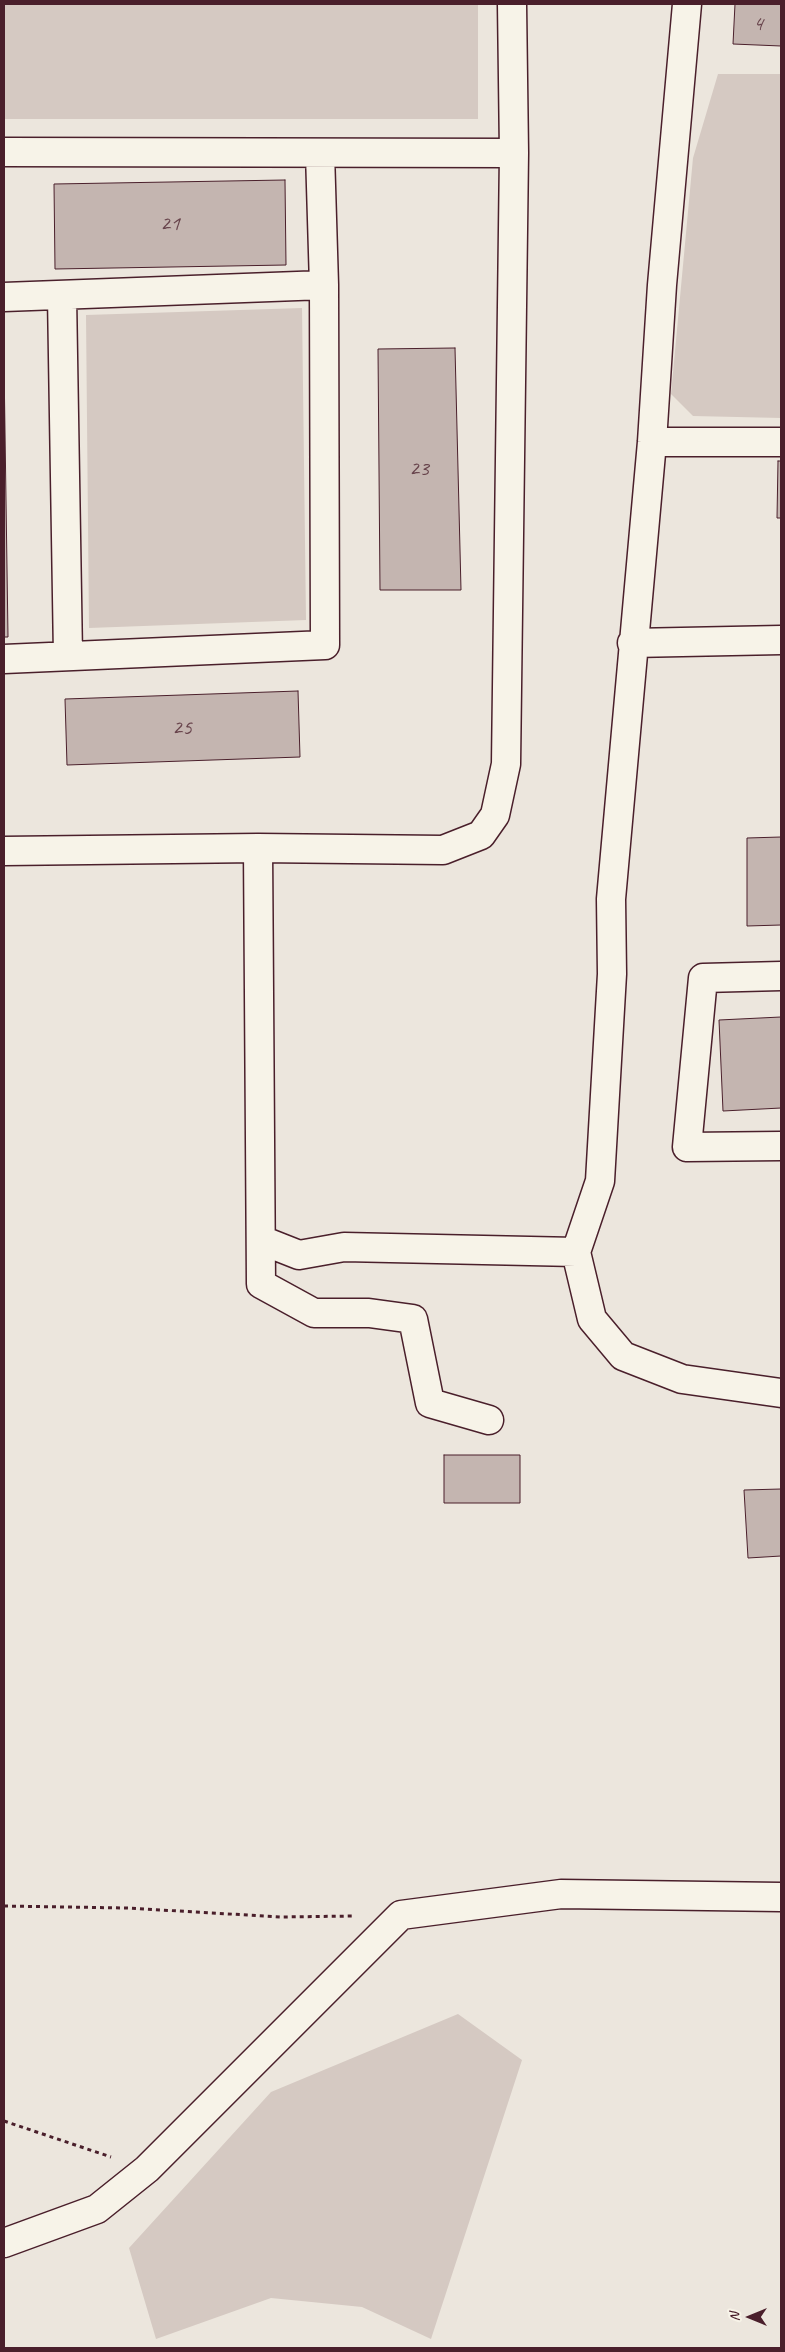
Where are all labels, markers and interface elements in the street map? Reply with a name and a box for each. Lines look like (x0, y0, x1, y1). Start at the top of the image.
house number: 4 (753, 11, 763, 37)
house number: 21 (160, 211, 180, 237)
house number: 23 (409, 456, 429, 482)
house number: 25 (172, 715, 192, 741)
north arrow (725, 2292, 775, 2342)
text: N (726, 2313, 743, 2321)

